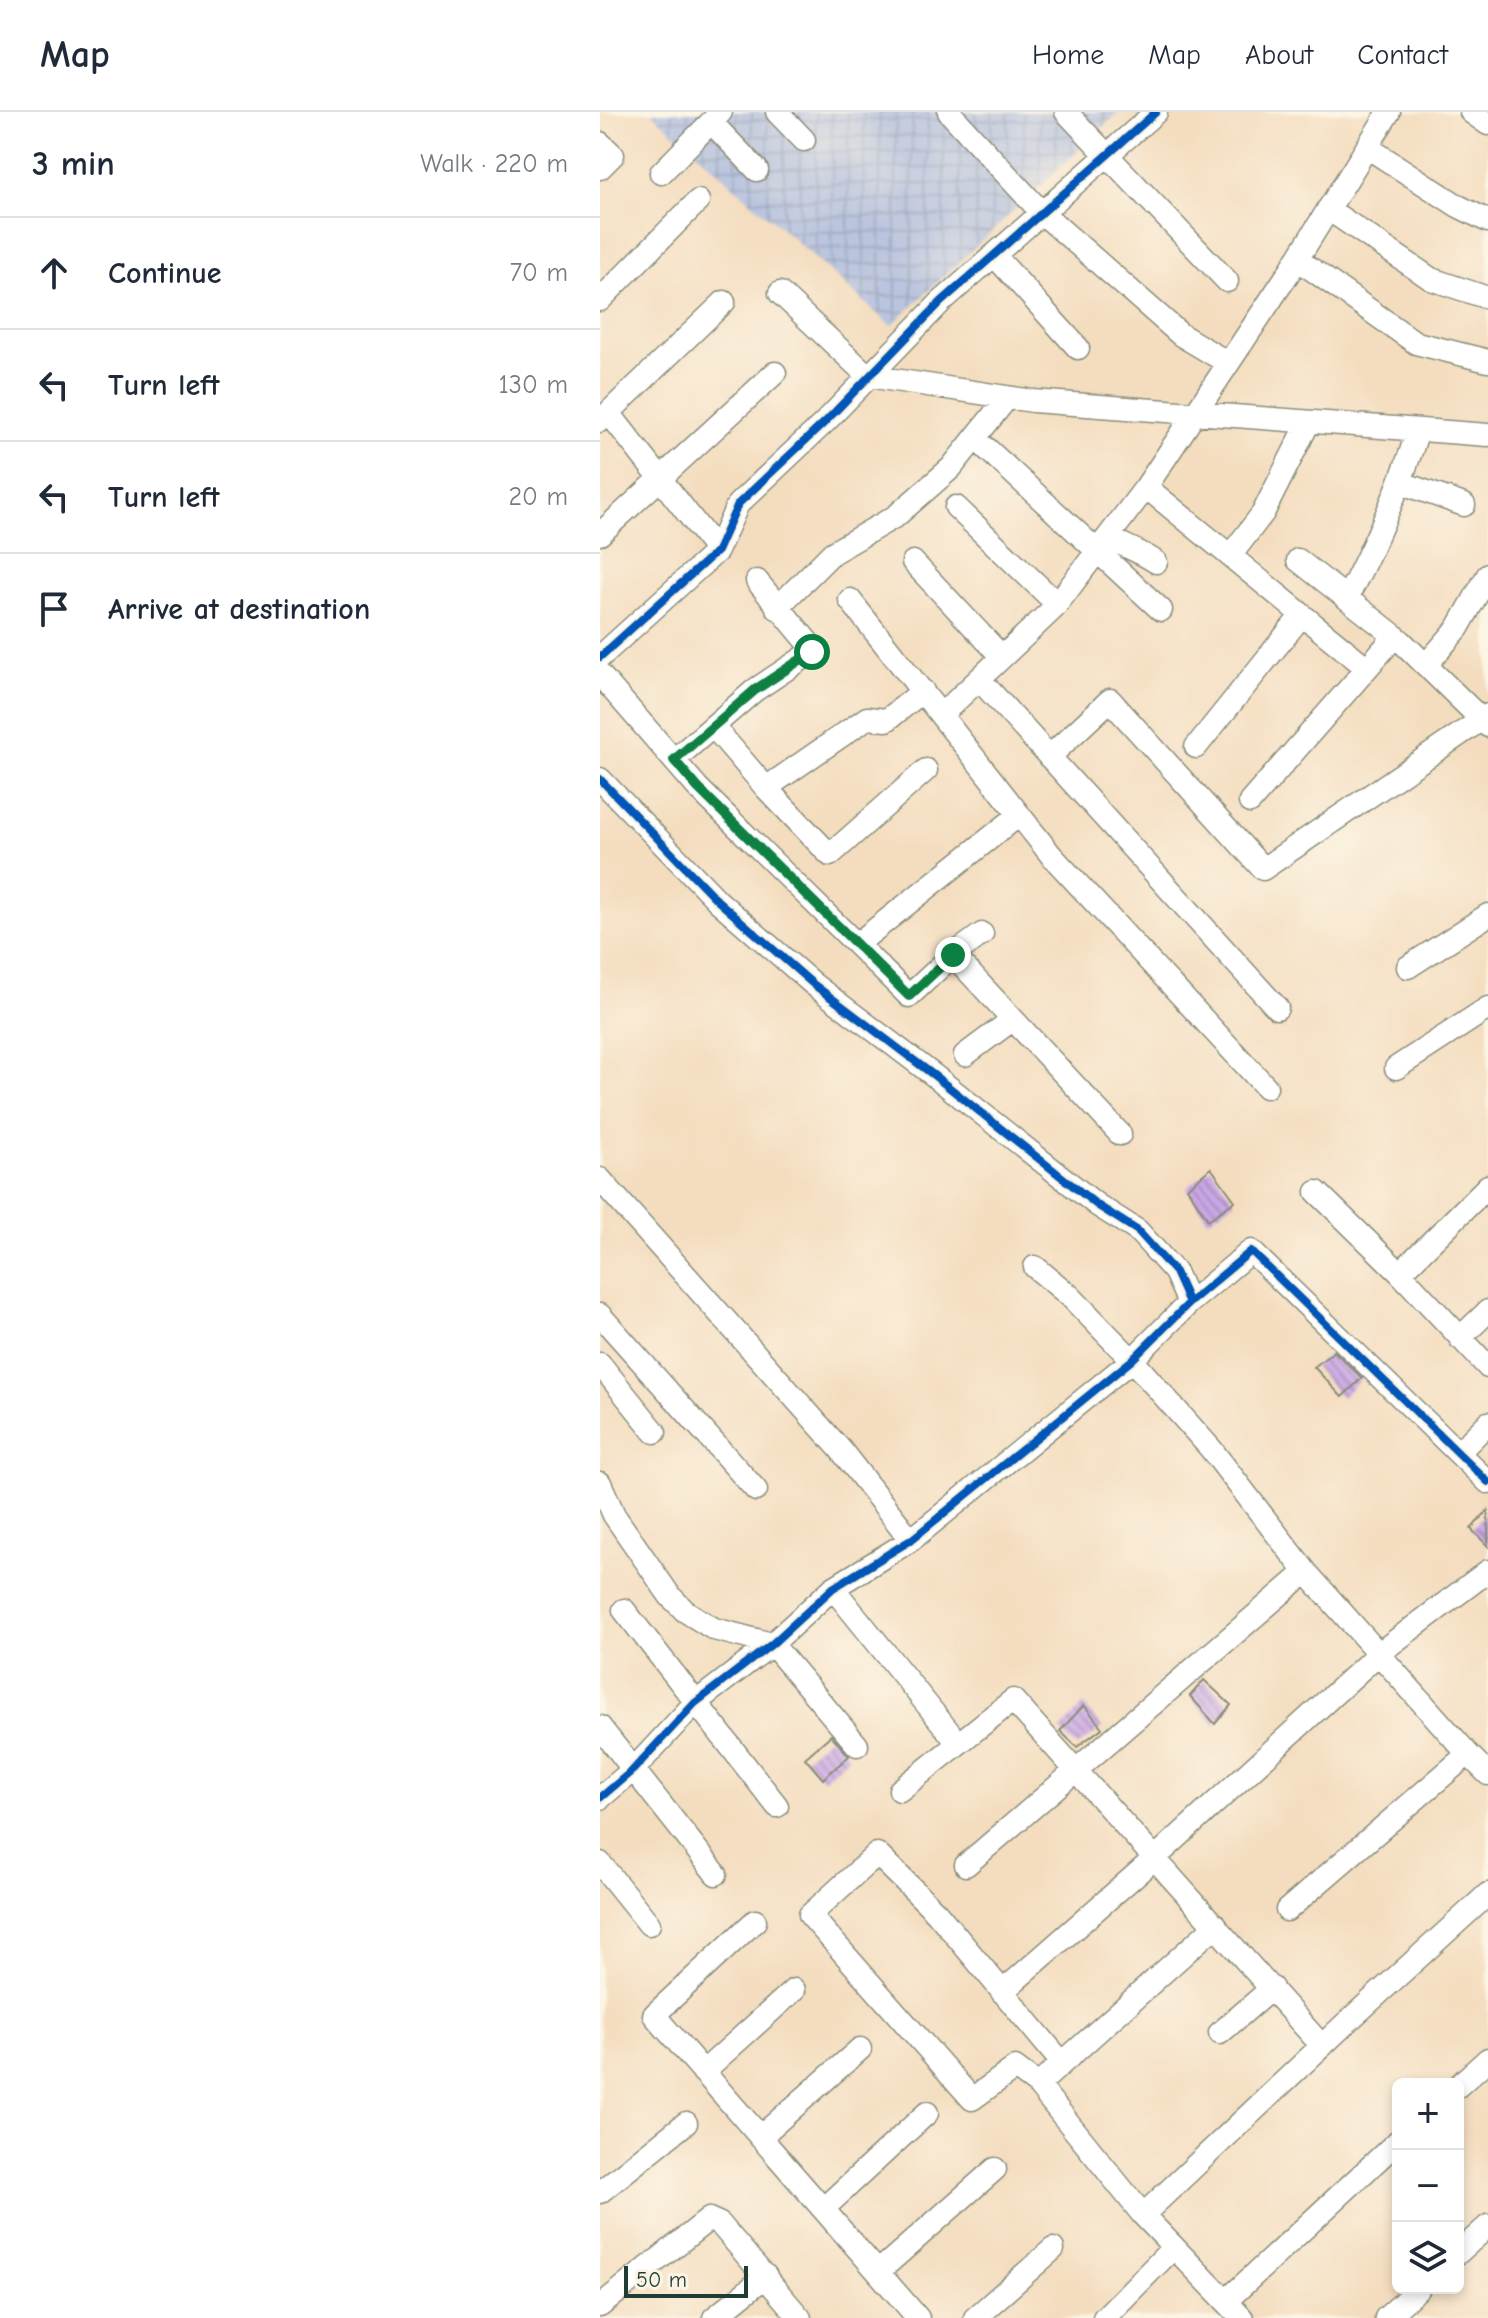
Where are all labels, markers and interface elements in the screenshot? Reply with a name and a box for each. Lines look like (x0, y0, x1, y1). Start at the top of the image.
text: Map (40, 33, 110, 77)
text: Home (1032, 39, 1104, 71)
text: Map (1148, 39, 1201, 71)
text: About (1245, 39, 1313, 71)
text: Contact (1357, 39, 1448, 71)
text: 3 min (32, 144, 115, 184)
text: Walk · 220 m (420, 149, 568, 179)
icon: ahead (32, 251, 76, 295)
text: Continue (108, 256, 222, 291)
text: 70 m (510, 258, 568, 288)
icon: left (32, 363, 76, 407)
text: Turn left (108, 368, 220, 403)
text: 130 m (499, 370, 568, 400)
icon: left (32, 475, 76, 519)
text: Turn left (108, 480, 220, 515)
text: 20 m (508, 482, 568, 512)
icon: arrive (32, 587, 76, 631)
text: Arrive at destination (108, 592, 370, 627)
route start (794, 634, 830, 670)
route end (935, 937, 971, 973)
map controls (1392, 2078, 1464, 2294)
button: + (1392, 2078, 1464, 2150)
button: − (1392, 2150, 1464, 2222)
button: layers (1392, 2222, 1464, 2294)
scale bar (624, 2262, 748, 2298)
text: 50 m (636, 2267, 687, 2293)

